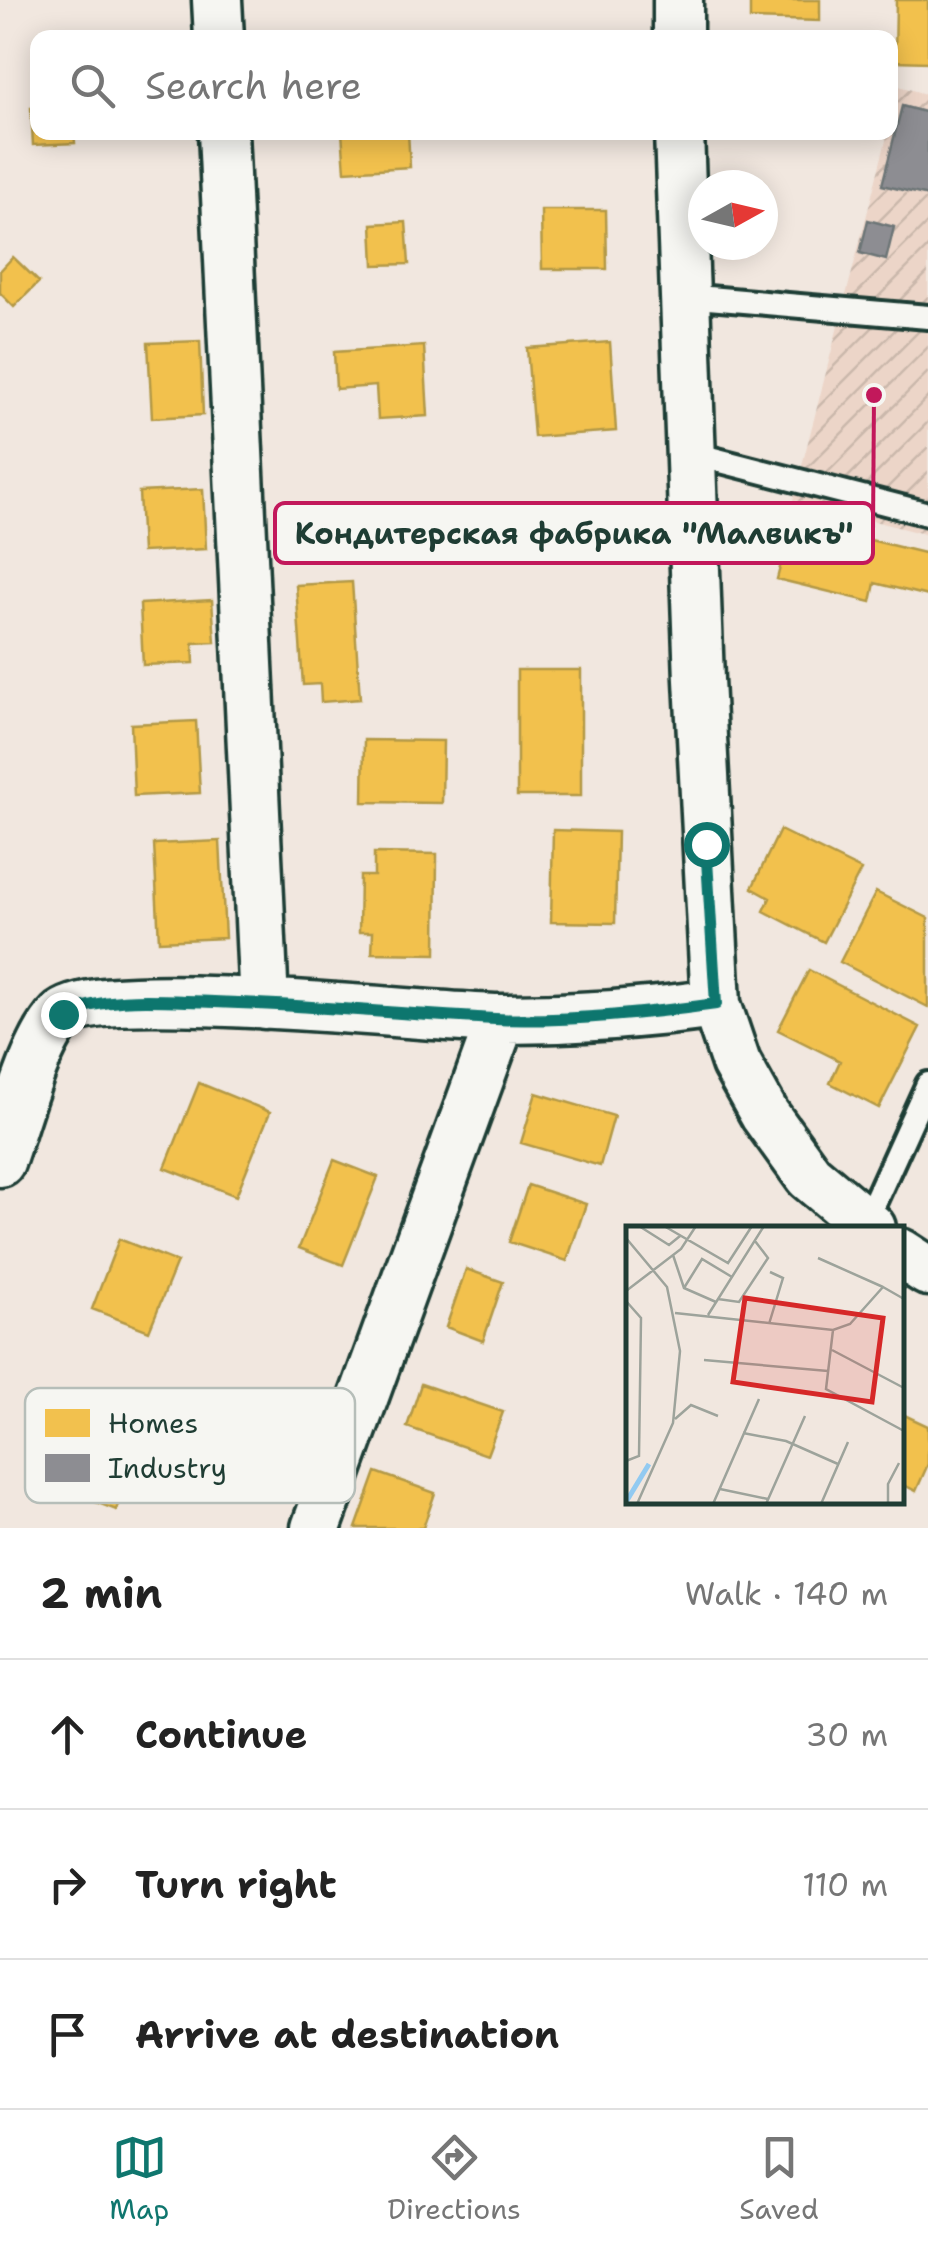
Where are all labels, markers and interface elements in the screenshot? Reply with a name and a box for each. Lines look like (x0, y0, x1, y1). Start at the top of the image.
search box (30, 30, 898, 140)
icon: search (65, 58, 120, 113)
text: Search here (145, 60, 362, 111)
north arrow (688, 170, 778, 260)
callout: Кондитерская фабрика "Малвикъ" (275, 503, 873, 563)
text: Кондитерская фабрика "Малвикъ" (295, 513, 853, 554)
route start (684, 822, 730, 868)
route end (41, 992, 87, 1038)
inset map (626, 1226, 903, 1503)
legend (25, 1388, 355, 1503)
text: Homes (108, 1404, 198, 1442)
text: Industry (108, 1449, 227, 1487)
text: 2 min (40, 1565, 162, 1621)
text: Walk · 140 m (685, 1572, 888, 1615)
icon: ahead (40, 1707, 95, 1762)
text: Continue (135, 1709, 307, 1760)
text: 30 m (805, 1713, 888, 1756)
icon: right (40, 1857, 95, 1912)
text: Turn right (135, 1859, 337, 1910)
text: 110 m (802, 1863, 888, 1906)
icon: arrive (40, 2007, 95, 2062)
text: Arrive at destination (135, 2009, 559, 2060)
tab: Map (109, 2130, 169, 2228)
tab: Directions (388, 2130, 521, 2228)
tab: Saved (739, 2130, 819, 2228)

